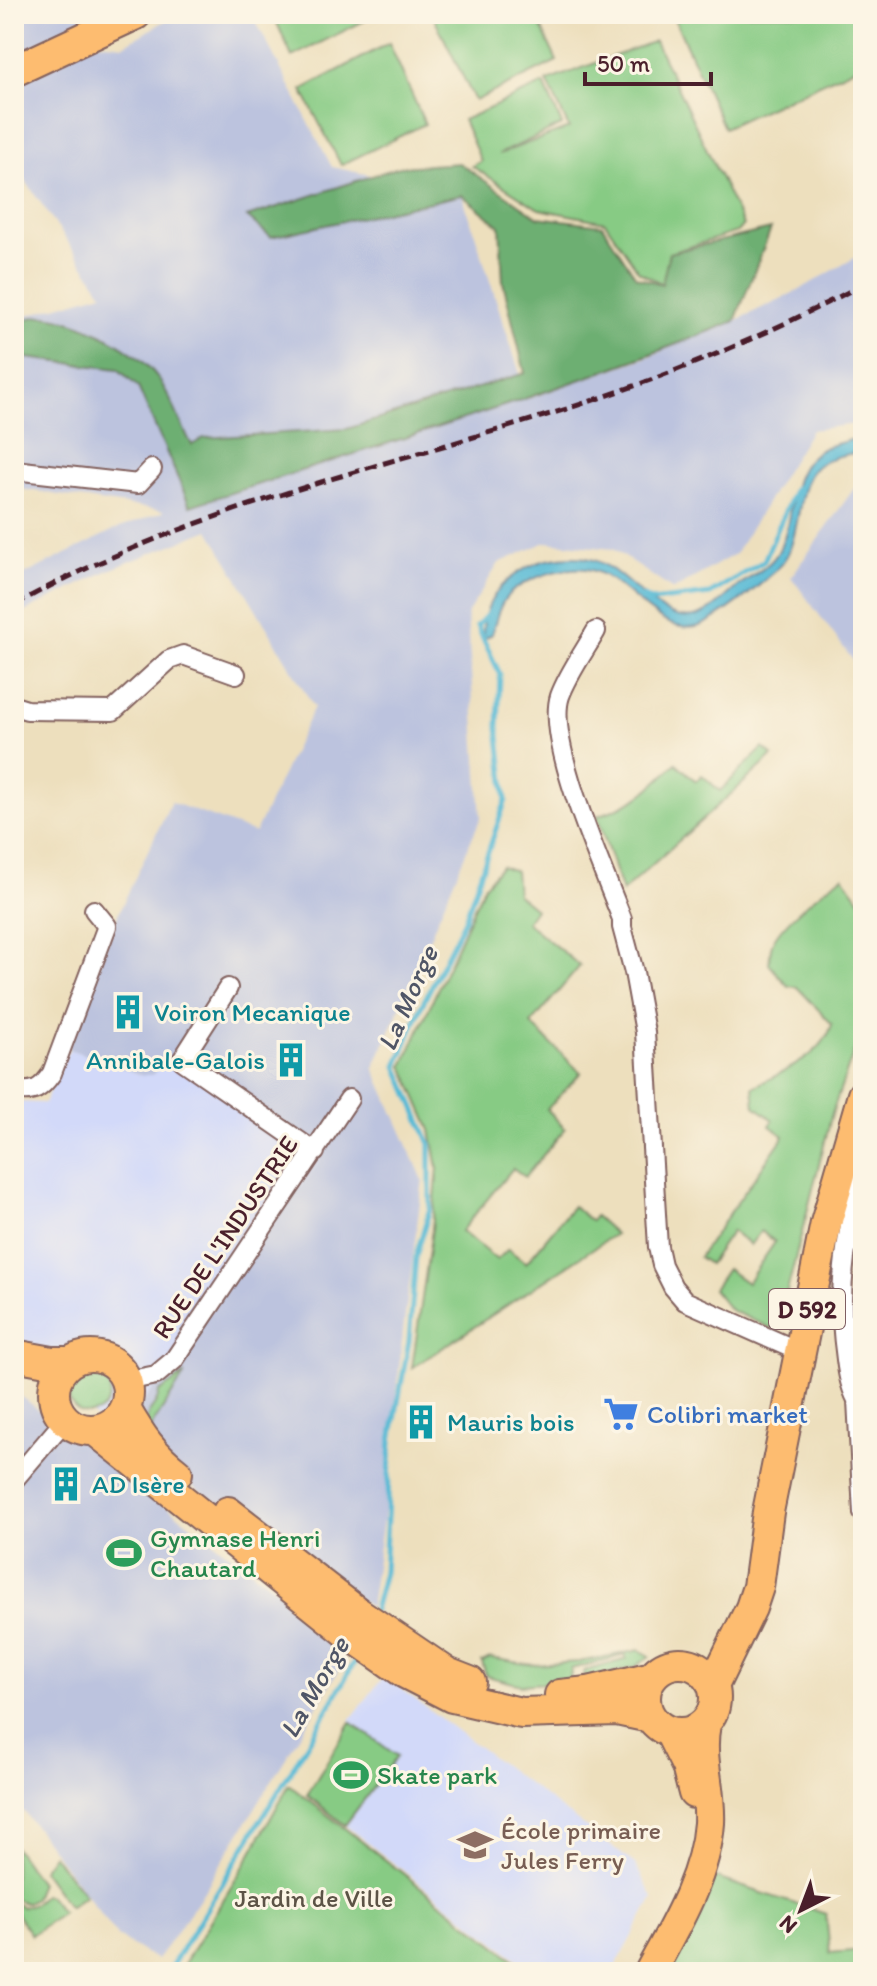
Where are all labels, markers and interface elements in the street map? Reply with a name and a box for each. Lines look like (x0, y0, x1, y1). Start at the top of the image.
scale bar (585, 36, 711, 86)
text: 50 m (597, 49, 650, 78)
water label: La Morge (369, 939, 446, 1055)
building icon: Voiron Mecanique (109, 993, 147, 1031)
place label: Voiron Mecanique (154, 996, 351, 1028)
building icon: Annibale-Galois (272, 1041, 310, 1079)
place label: Annibale-Galois (86, 1044, 265, 1076)
street label: RUE DE L'INDUSTRIE (145, 1129, 305, 1345)
road number: D 592 (769, 1289, 845, 1329)
supermarket icon: Colibri market (602, 1395, 640, 1433)
place label: Colibri market (647, 1398, 808, 1430)
building icon: Mauris bois (402, 1403, 440, 1441)
place label: Mauris bois (447, 1406, 575, 1438)
building icon: AD Isère (47, 1465, 85, 1503)
place label: AD Isère (92, 1468, 185, 1500)
place label: Gymnase Henri Chautard (150, 1522, 320, 1584)
sports icon: Gymnase Henri Chautard (105, 1534, 143, 1572)
water label: La Morge (272, 1629, 357, 1743)
sports icon: Skate park (332, 1756, 370, 1794)
place label: Skate park (377, 1759, 497, 1791)
place label: École primaire Jules Ferry (501, 1814, 661, 1876)
school or university icon: École primaire Jules Ferry (456, 1826, 494, 1864)
north arrow (761, 1870, 841, 1950)
park label: Jardin de Ville (235, 1882, 393, 1914)
text: N (773, 1909, 803, 1939)

